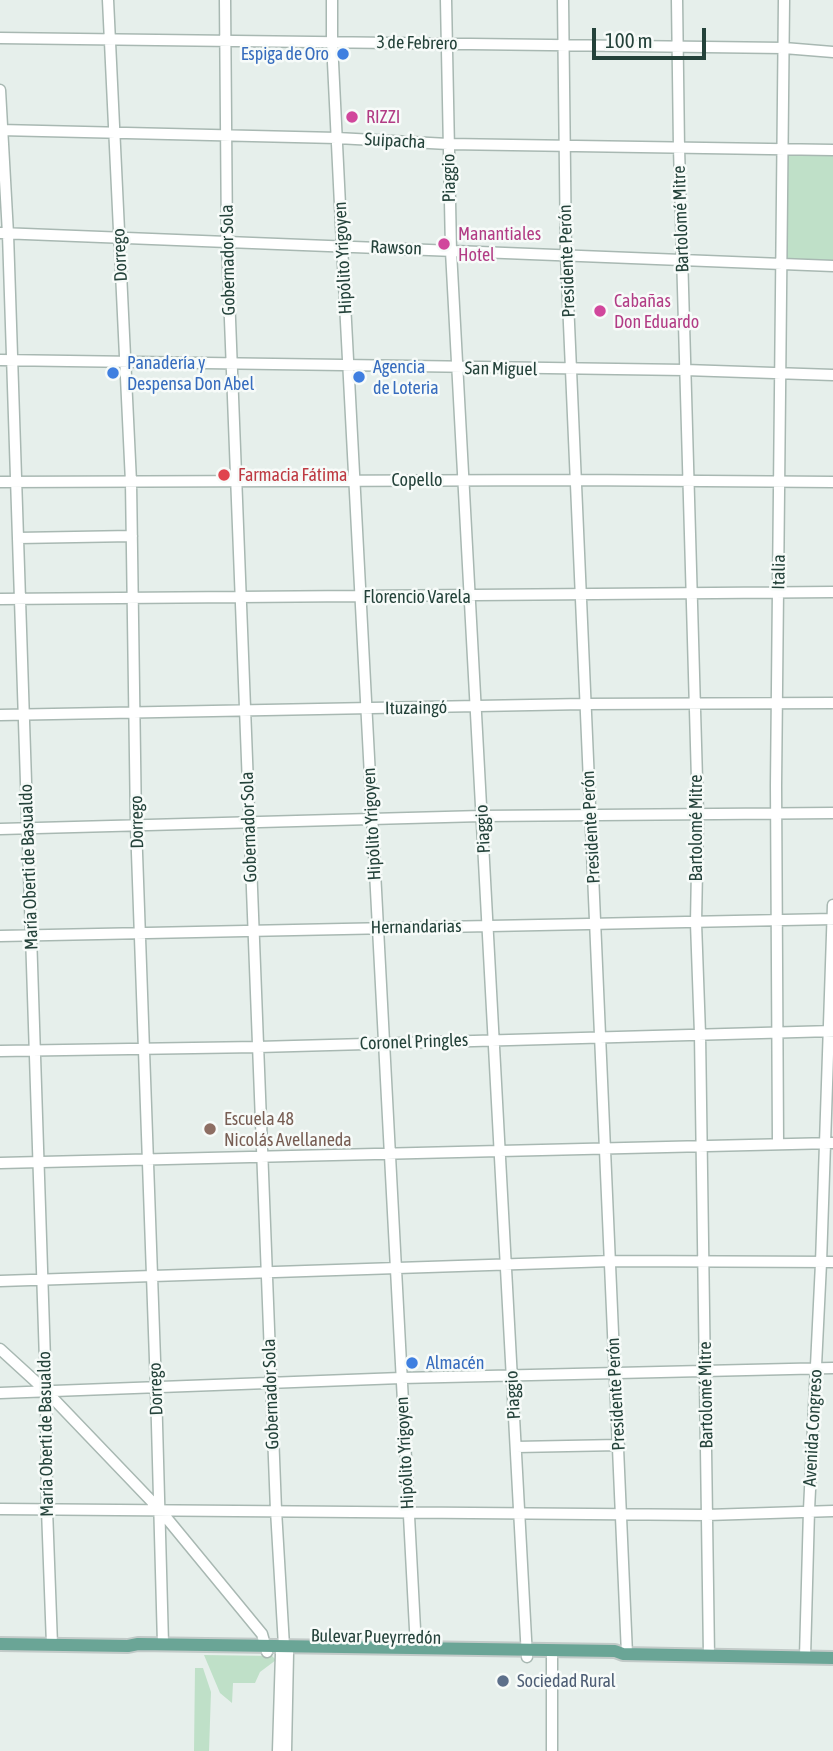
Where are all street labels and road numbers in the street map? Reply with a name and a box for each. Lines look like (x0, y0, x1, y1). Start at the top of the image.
street label: 3 de Febrero (376, 31, 458, 55)
street label: Suipacha (364, 129, 426, 153)
street label: Piaggio (438, 153, 460, 203)
street label: Bartolomé Mitre (668, 165, 694, 273)
street label: Hipólito Yrigoyen (329, 201, 357, 315)
street label: Gobernador Sola (216, 204, 240, 316)
street label: Presidente Perón (554, 204, 580, 318)
street label: Dorrego (108, 228, 132, 282)
street label: Rawson (370, 236, 422, 260)
street label: San Miguel (464, 358, 538, 380)
street label: Copello (391, 469, 443, 491)
street label: Italia (768, 554, 790, 590)
street label: Florencio Varela (363, 586, 471, 608)
street label: Ituzaingó (385, 697, 447, 719)
street label: Hipólito Yrigoyen (358, 767, 386, 881)
street label: Presidente Perón (577, 770, 605, 884)
street label: Gobernador Sola (236, 771, 262, 883)
street label: Bartolomé Mitre (685, 774, 707, 882)
street label: María Oberti de Basualdo (15, 784, 43, 950)
street label: Dorrego (126, 795, 148, 849)
street label: Piaggio (471, 804, 495, 854)
street label: Hernandarias (370, 915, 462, 939)
street label: Coronel Pringles (359, 1029, 469, 1055)
street label: Presidente Perón (602, 1337, 630, 1451)
street label: Gobernador Sola (258, 1338, 284, 1450)
street label: Bartolomé Mitre (694, 1341, 718, 1449)
street label: María Oberti de Basualdo (34, 1351, 58, 1517)
street label: Dorrego (144, 1362, 168, 1416)
street label: Avenida Congreso (799, 1369, 827, 1487)
street label: Piaggio (501, 1370, 525, 1420)
street label: Hipólito Yrigoyen (391, 1396, 419, 1510)
street label: Bulevar Pueyrredón (311, 1625, 441, 1649)

